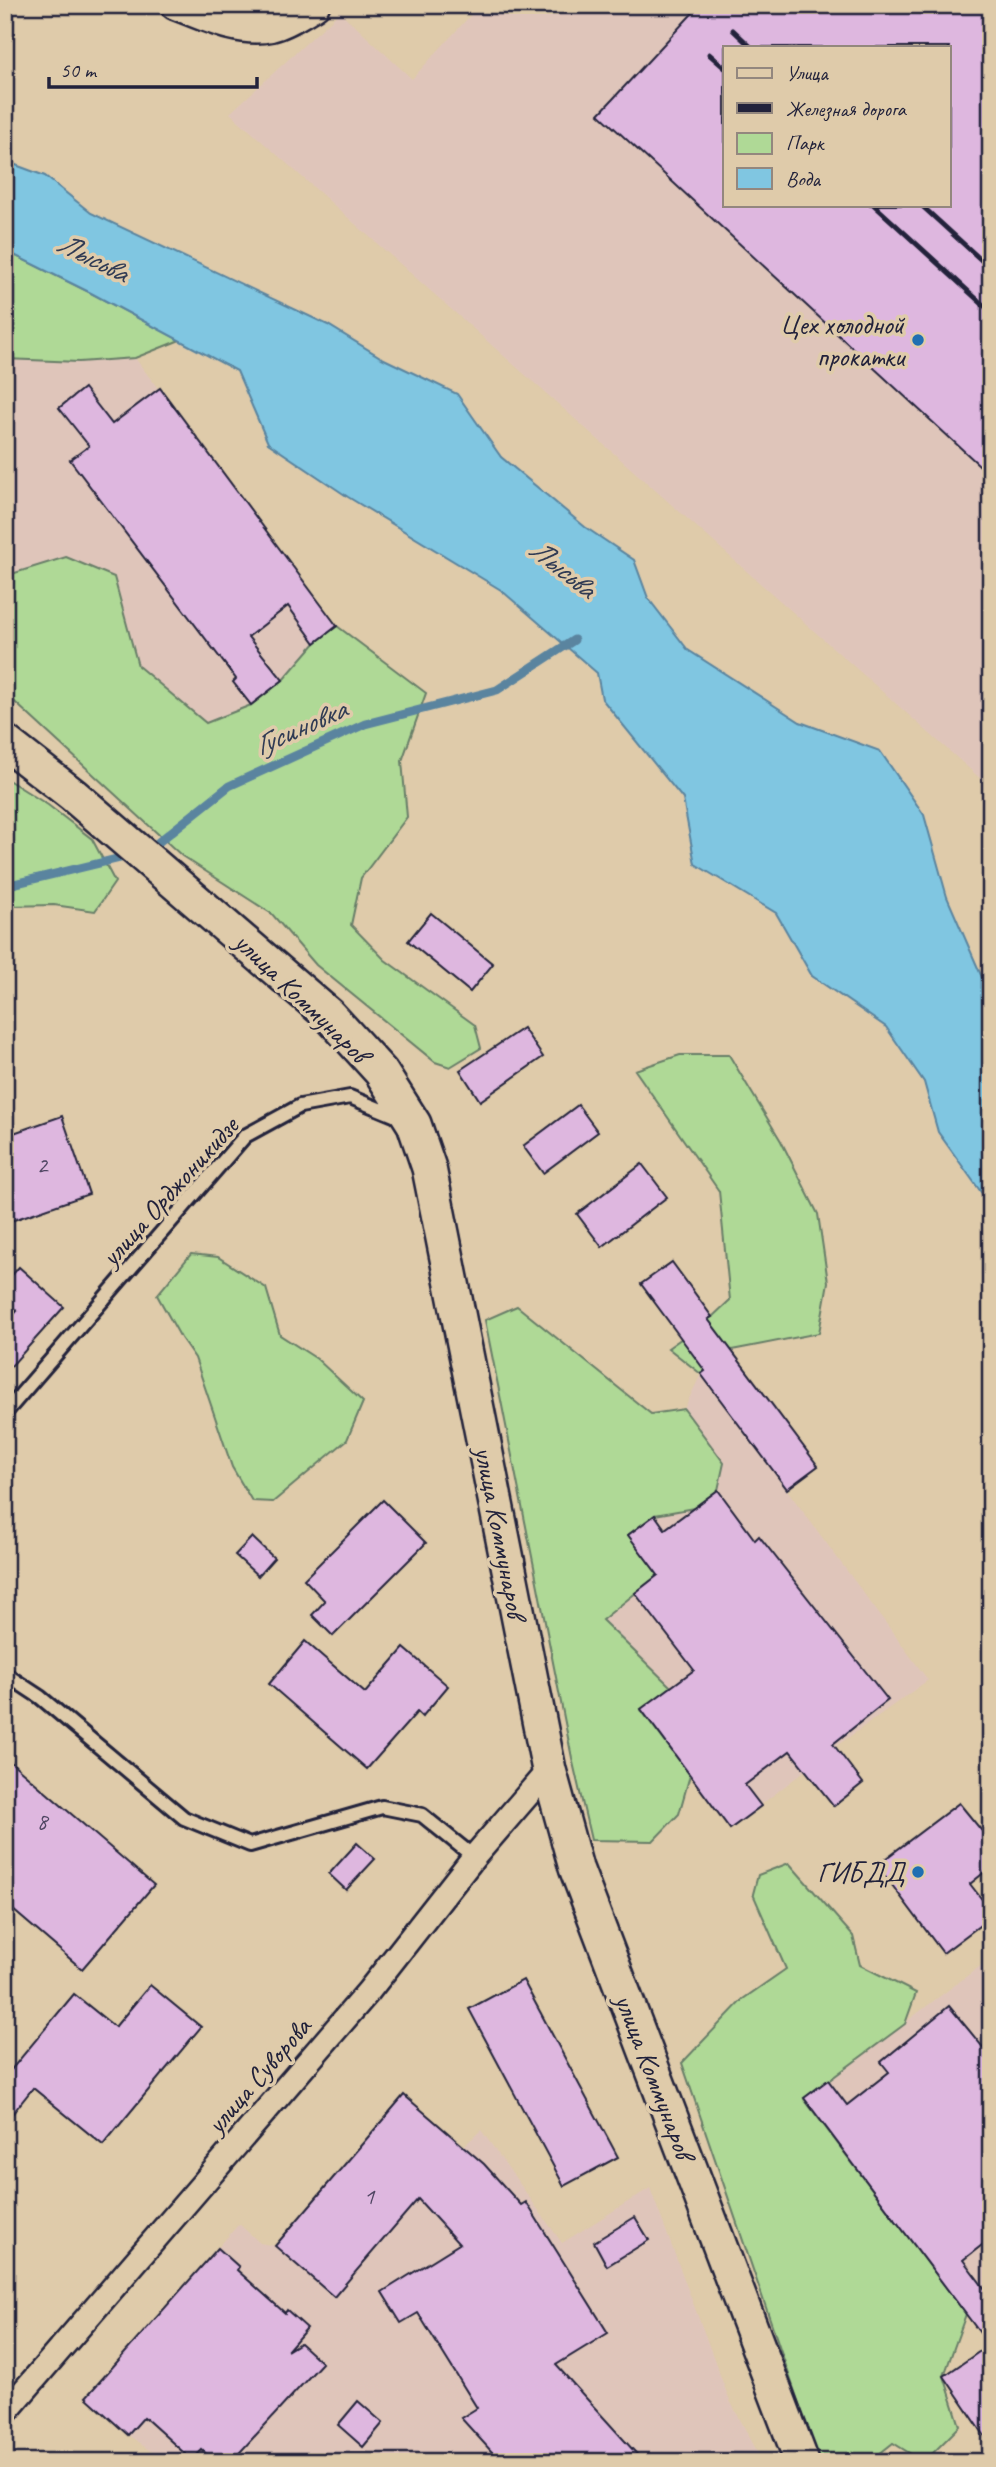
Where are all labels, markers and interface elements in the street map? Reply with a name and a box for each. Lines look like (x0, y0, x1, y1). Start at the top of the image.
scale bar (49, 46, 257, 90)
legend (723, 46, 950, 206)
text: 50 m (60, 57, 98, 83)
text: Улица (786, 60, 829, 86)
text: Железная дорога (786, 96, 907, 122)
text: Парк (786, 130, 826, 156)
text: Вода (786, 166, 822, 192)
water label: Лысьва (51, 223, 138, 292)
place label: Цех холодной прокатки (780, 307, 907, 374)
marker: Цех холодной прокатки (910, 332, 926, 348)
water label: Лысьва (522, 530, 606, 608)
water label: Гусиновка (248, 689, 355, 764)
street label: улица Коммунаров (226, 923, 381, 1075)
street label: улица Орджоникидзе (92, 1108, 247, 1275)
house number: 2 (37, 1150, 50, 1180)
street label: улица Коммунаров (466, 1442, 535, 1627)
house number: 8 (37, 1806, 50, 1836)
place label: ГИБДД (818, 1855, 907, 1890)
marker: ГИБДД (910, 1864, 926, 1880)
street label: улица Коммунаров (606, 1987, 704, 2169)
street label: улица Суворова (197, 2009, 320, 2142)
house number: 1 (364, 2181, 376, 2211)

